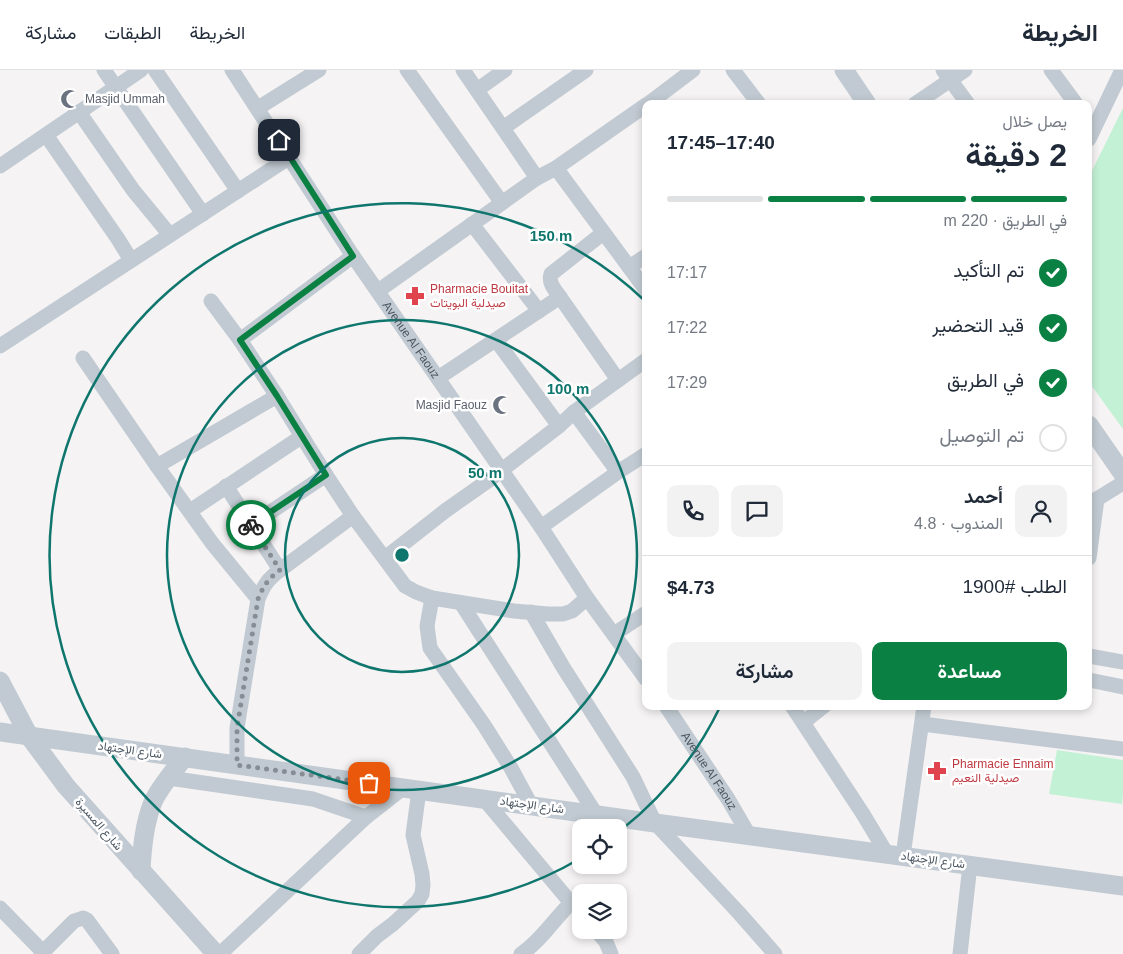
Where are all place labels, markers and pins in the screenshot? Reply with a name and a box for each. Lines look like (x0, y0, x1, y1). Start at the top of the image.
mosque icon: Masjid Ummah (59, 88, 81, 110)
place label: Masjid Ummah (85, 92, 165, 106)
pin (258, 119, 300, 161)
place label: Pharmacie Bouitat صيدلية البويتات (430, 282, 529, 311)
pharmacy icon: Pharmacie Bouitat صيدلية البويتات (404, 285, 426, 307)
mosque icon: Masjid Faouz (491, 394, 513, 416)
place label: Masjid Faouz (416, 398, 487, 412)
centre of rings (393, 546, 411, 564)
place label: Pharmacie Ennaim صيدلية النعيم (952, 757, 1053, 786)
pharmacy icon: Pharmacie Ennaim صيدلية النعيم (926, 760, 948, 782)
pin (348, 762, 390, 804)

